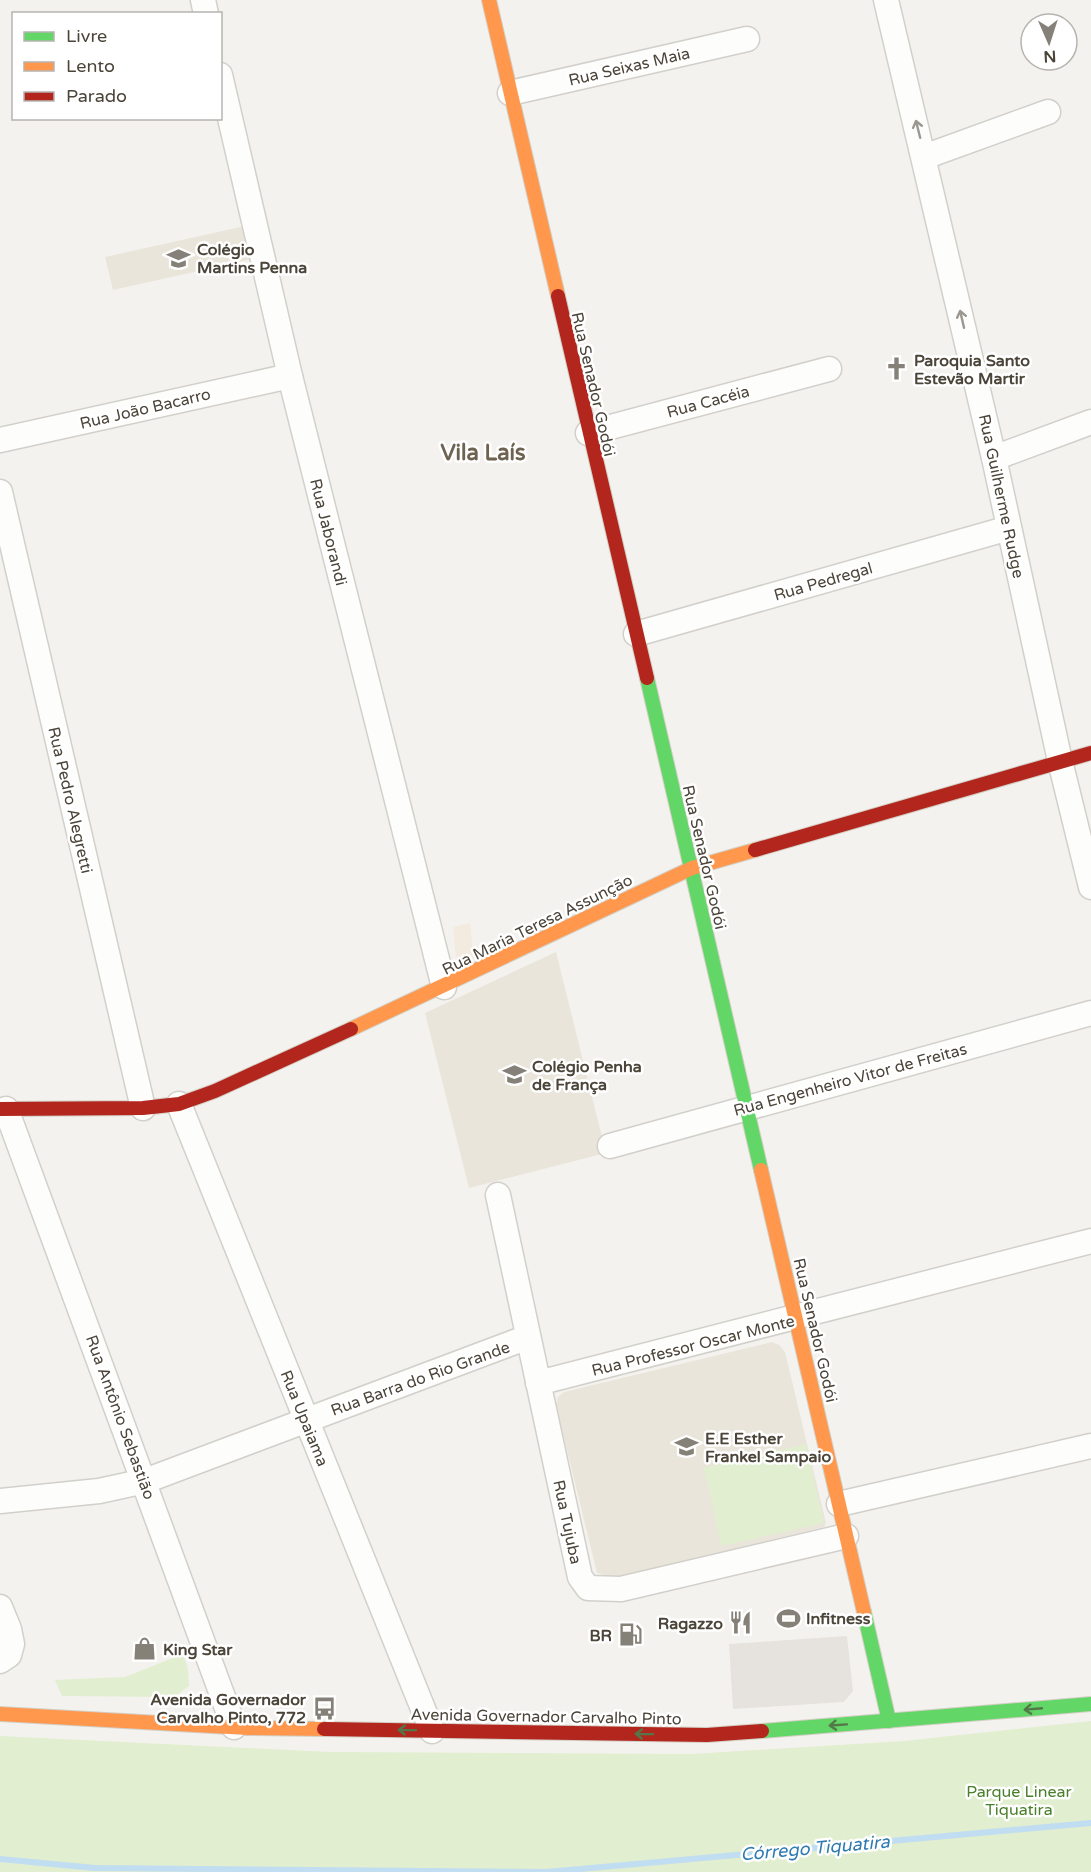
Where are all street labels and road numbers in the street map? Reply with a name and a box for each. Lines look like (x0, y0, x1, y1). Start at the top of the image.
street label: Rua Seixas Maia (567, 43, 692, 91)
street label: Rua Senador Godói (567, 310, 619, 458)
street label: Rua Cacéia (665, 381, 752, 423)
street label: Rua João Bacarro (78, 384, 213, 434)
street label: Rua Guilherme Rudge (974, 412, 1028, 580)
street label: Rua Jaborandi (305, 477, 351, 588)
street label: Rua Pedregal (772, 558, 875, 606)
street label: Rua Pedro Alegretti (43, 725, 97, 875)
street label: Rua Senador Godói (678, 783, 730, 931)
street label: Rua Maria Teresa Assunção (439, 870, 636, 980)
street label: Rua Engenheiro Vitor de Freitas (731, 1039, 969, 1121)
street label: Rua Senador Godói (789, 1256, 841, 1404)
street label: Rua Professor Oscar Monte (590, 1311, 797, 1381)
street label: Rua Antônio Sebastião (81, 1332, 159, 1502)
street label: Rua Barra do Rio Grande (328, 1337, 513, 1421)
street label: Rua Upaiama (276, 1367, 332, 1469)
street label: Rua Tujuba (548, 1478, 586, 1566)
street label: Avenida Governador Carvalho Pinto (410, 1705, 682, 1729)

